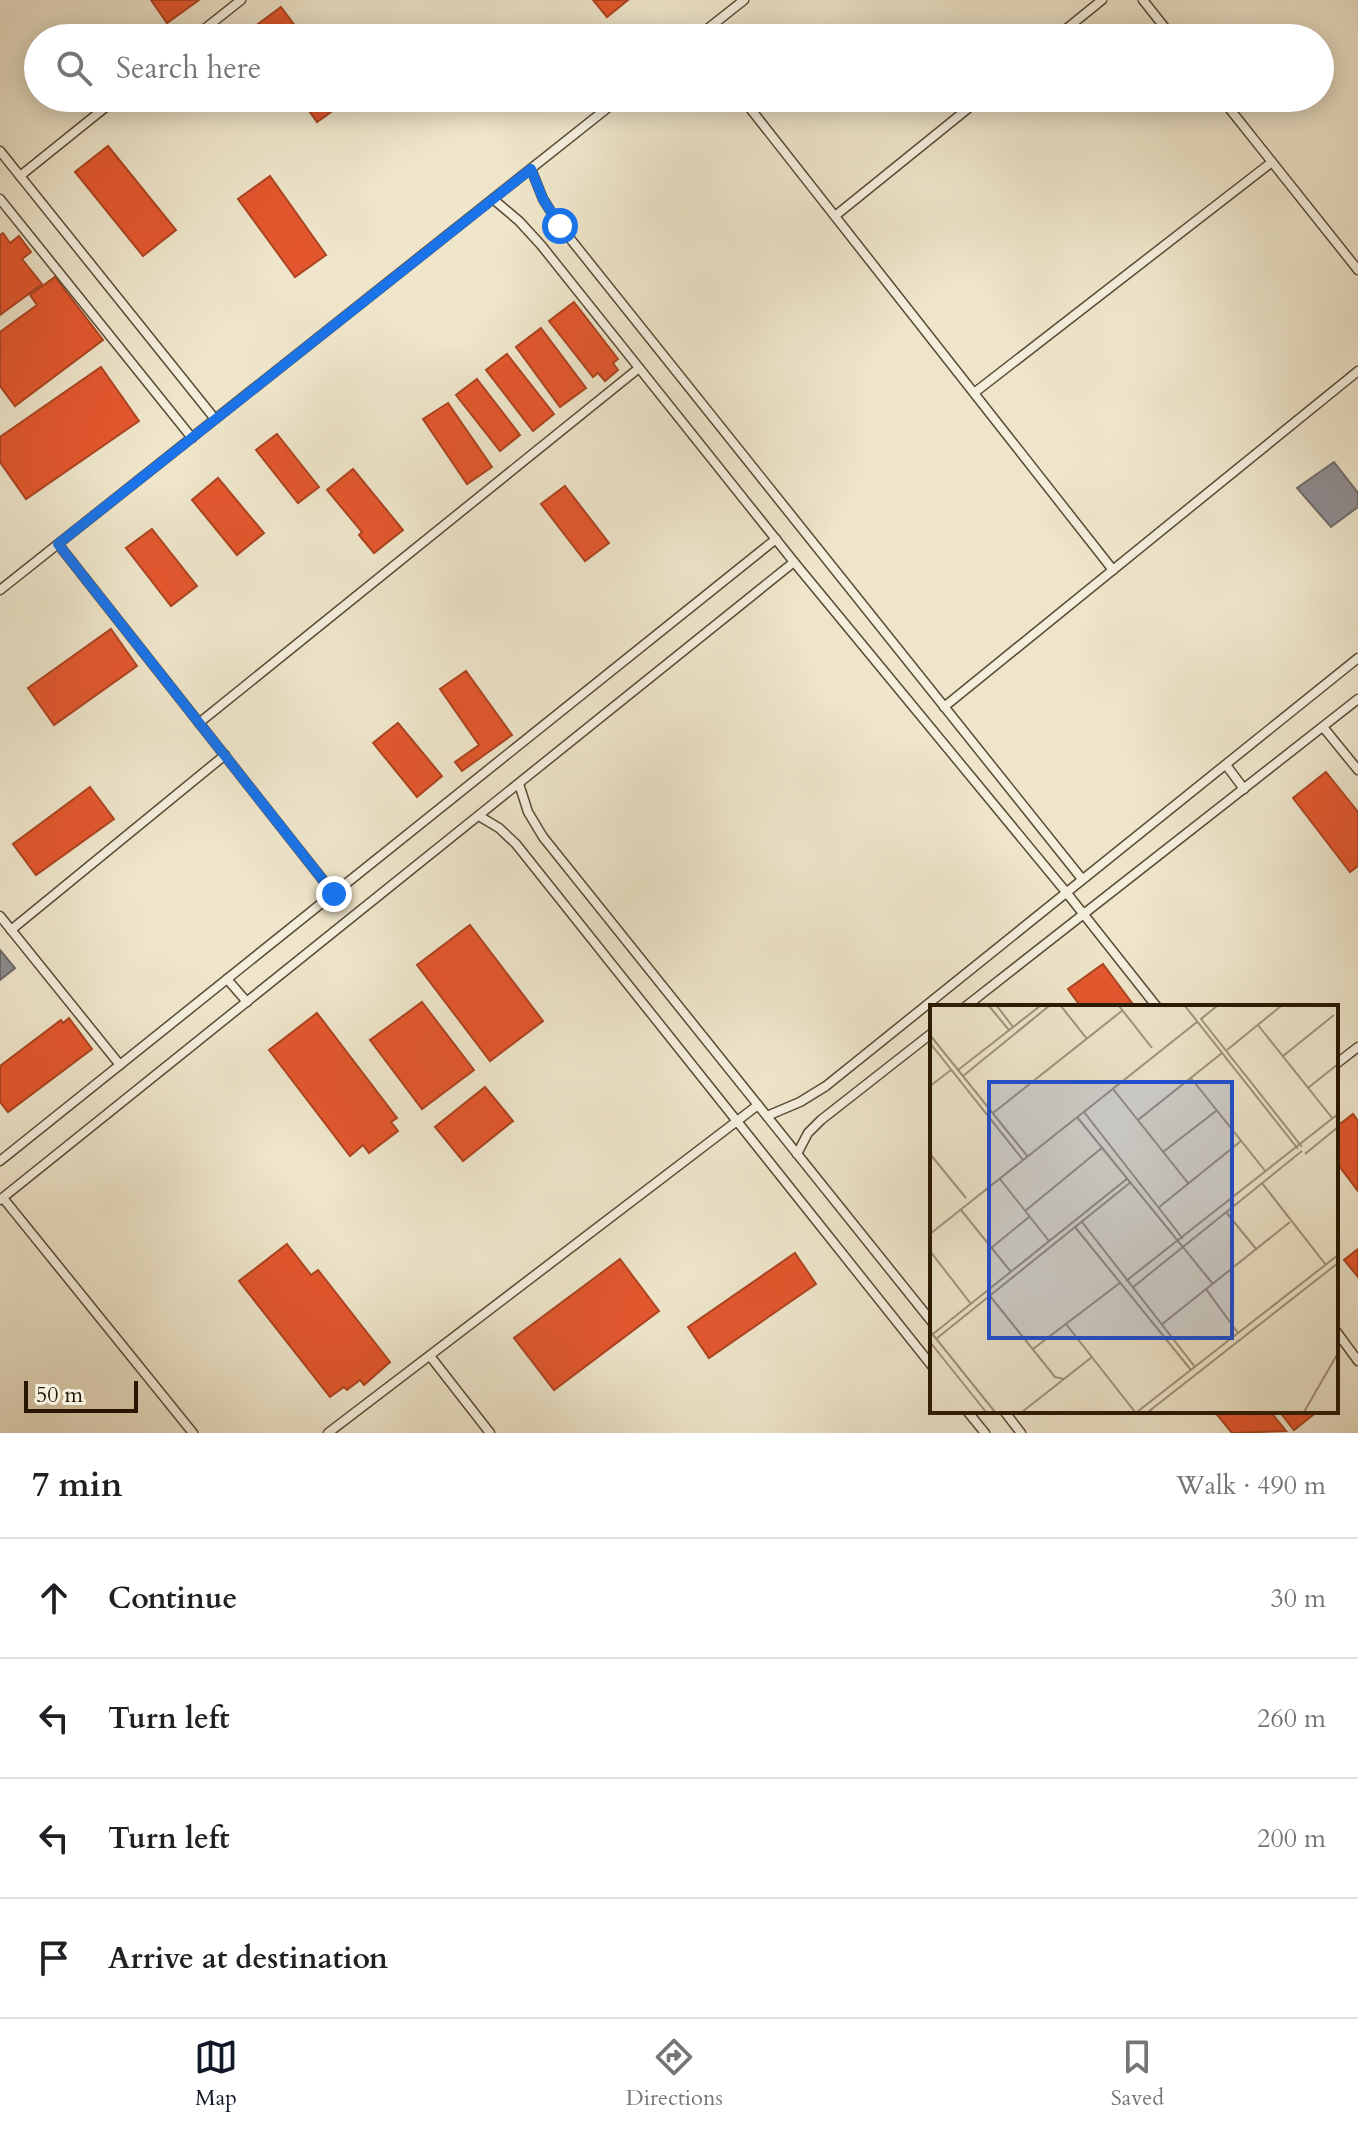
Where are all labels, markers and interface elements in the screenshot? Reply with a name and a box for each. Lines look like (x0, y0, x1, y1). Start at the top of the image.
search box (24, 24, 1334, 112)
icon: search (52, 46, 96, 90)
text: Search here (116, 48, 261, 89)
route start (542, 208, 578, 244)
route end (316, 876, 352, 912)
inset map (930, 1005, 1338, 1413)
scale bar (24, 1377, 138, 1413)
text: 50 m (36, 1380, 83, 1410)
text: 7 min (32, 1462, 123, 1508)
text: Walk · 490 m (1176, 1468, 1326, 1503)
icon: ahead (32, 1576, 76, 1620)
text: Continue (108, 1578, 237, 1619)
text: 30 m (1270, 1581, 1326, 1616)
icon: left (32, 1696, 76, 1740)
text: Turn left (108, 1698, 230, 1739)
text: 260 m (1257, 1701, 1326, 1736)
icon: left (32, 1816, 76, 1860)
text: Turn left (108, 1818, 230, 1859)
text: 200 m (1257, 1821, 1326, 1856)
icon: arrive (32, 1936, 76, 1980)
text: Arrive at destination (108, 1938, 388, 1979)
tab: Map (194, 2035, 238, 2113)
tab: Directions (626, 2035, 723, 2113)
tab: Saved (1111, 2035, 1164, 2113)

